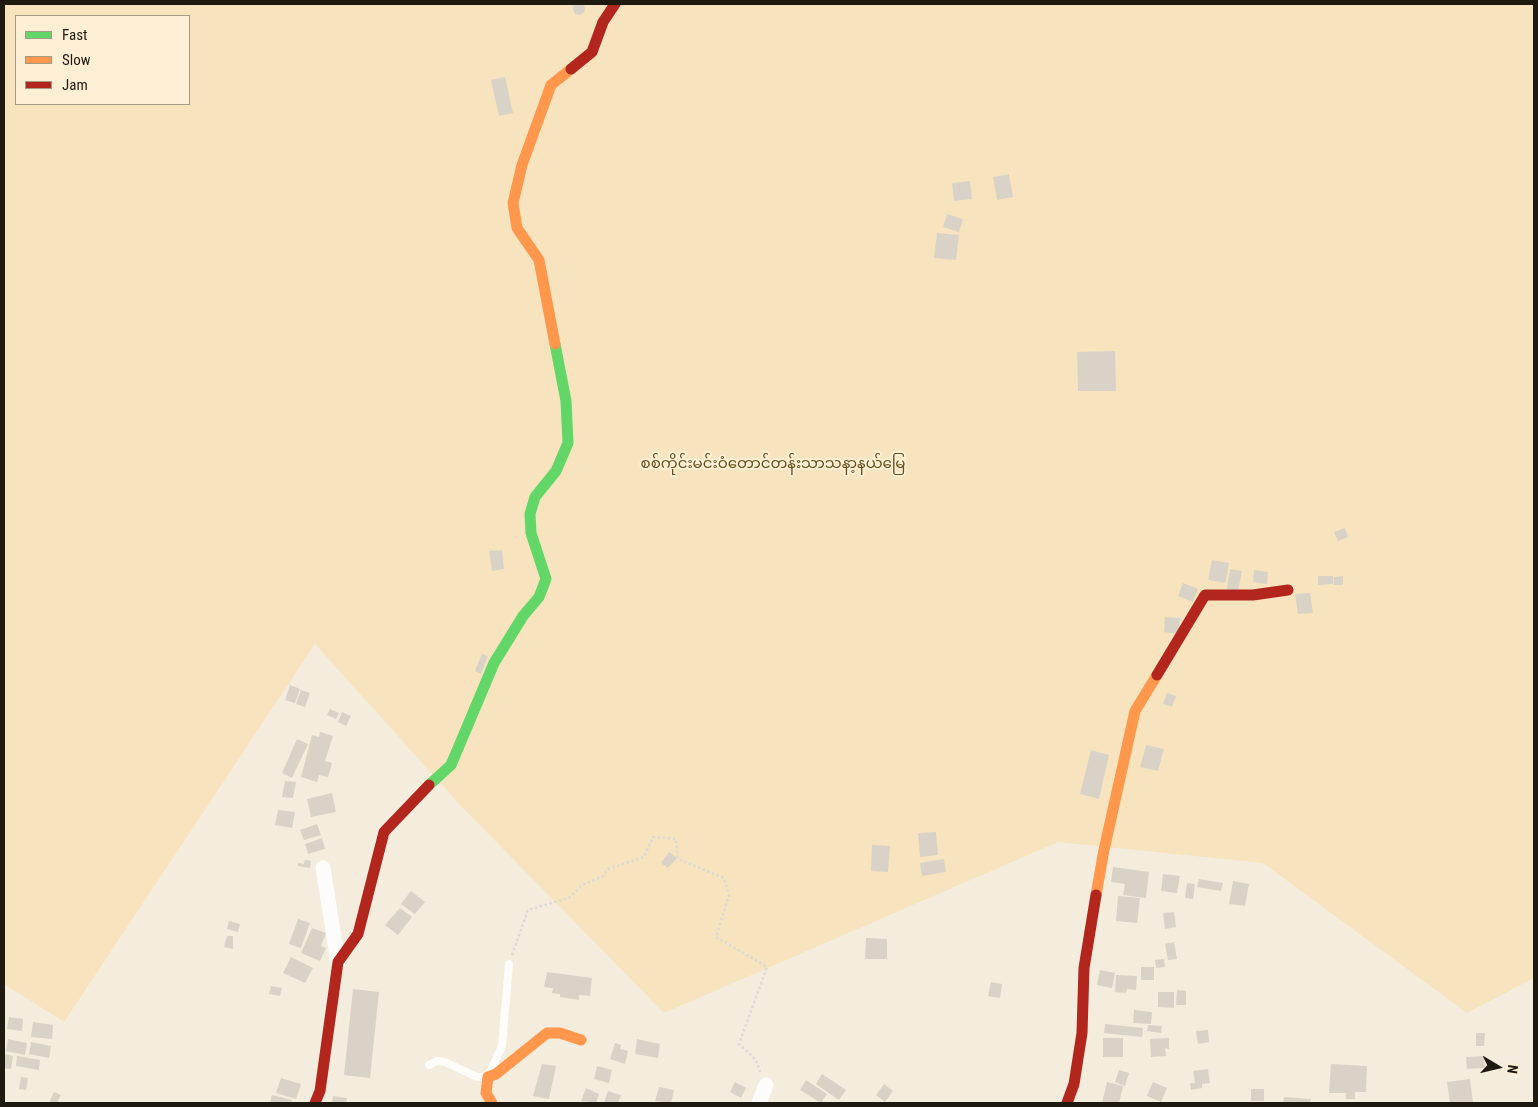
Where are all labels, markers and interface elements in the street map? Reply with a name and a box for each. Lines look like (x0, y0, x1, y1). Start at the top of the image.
legend (15, 15, 190, 105)
text: Fast (62, 26, 87, 44)
text: Slow (62, 51, 91, 69)
text: Jam (62, 76, 88, 94)
park label: စစ်ကိုင်းမင်းဝံတောင်တန်းသာသနာ့နယ်မြေ (641, 455, 905, 473)
north arrow (1473, 1042, 1523, 1092)
text: N (1504, 1064, 1521, 1075)

